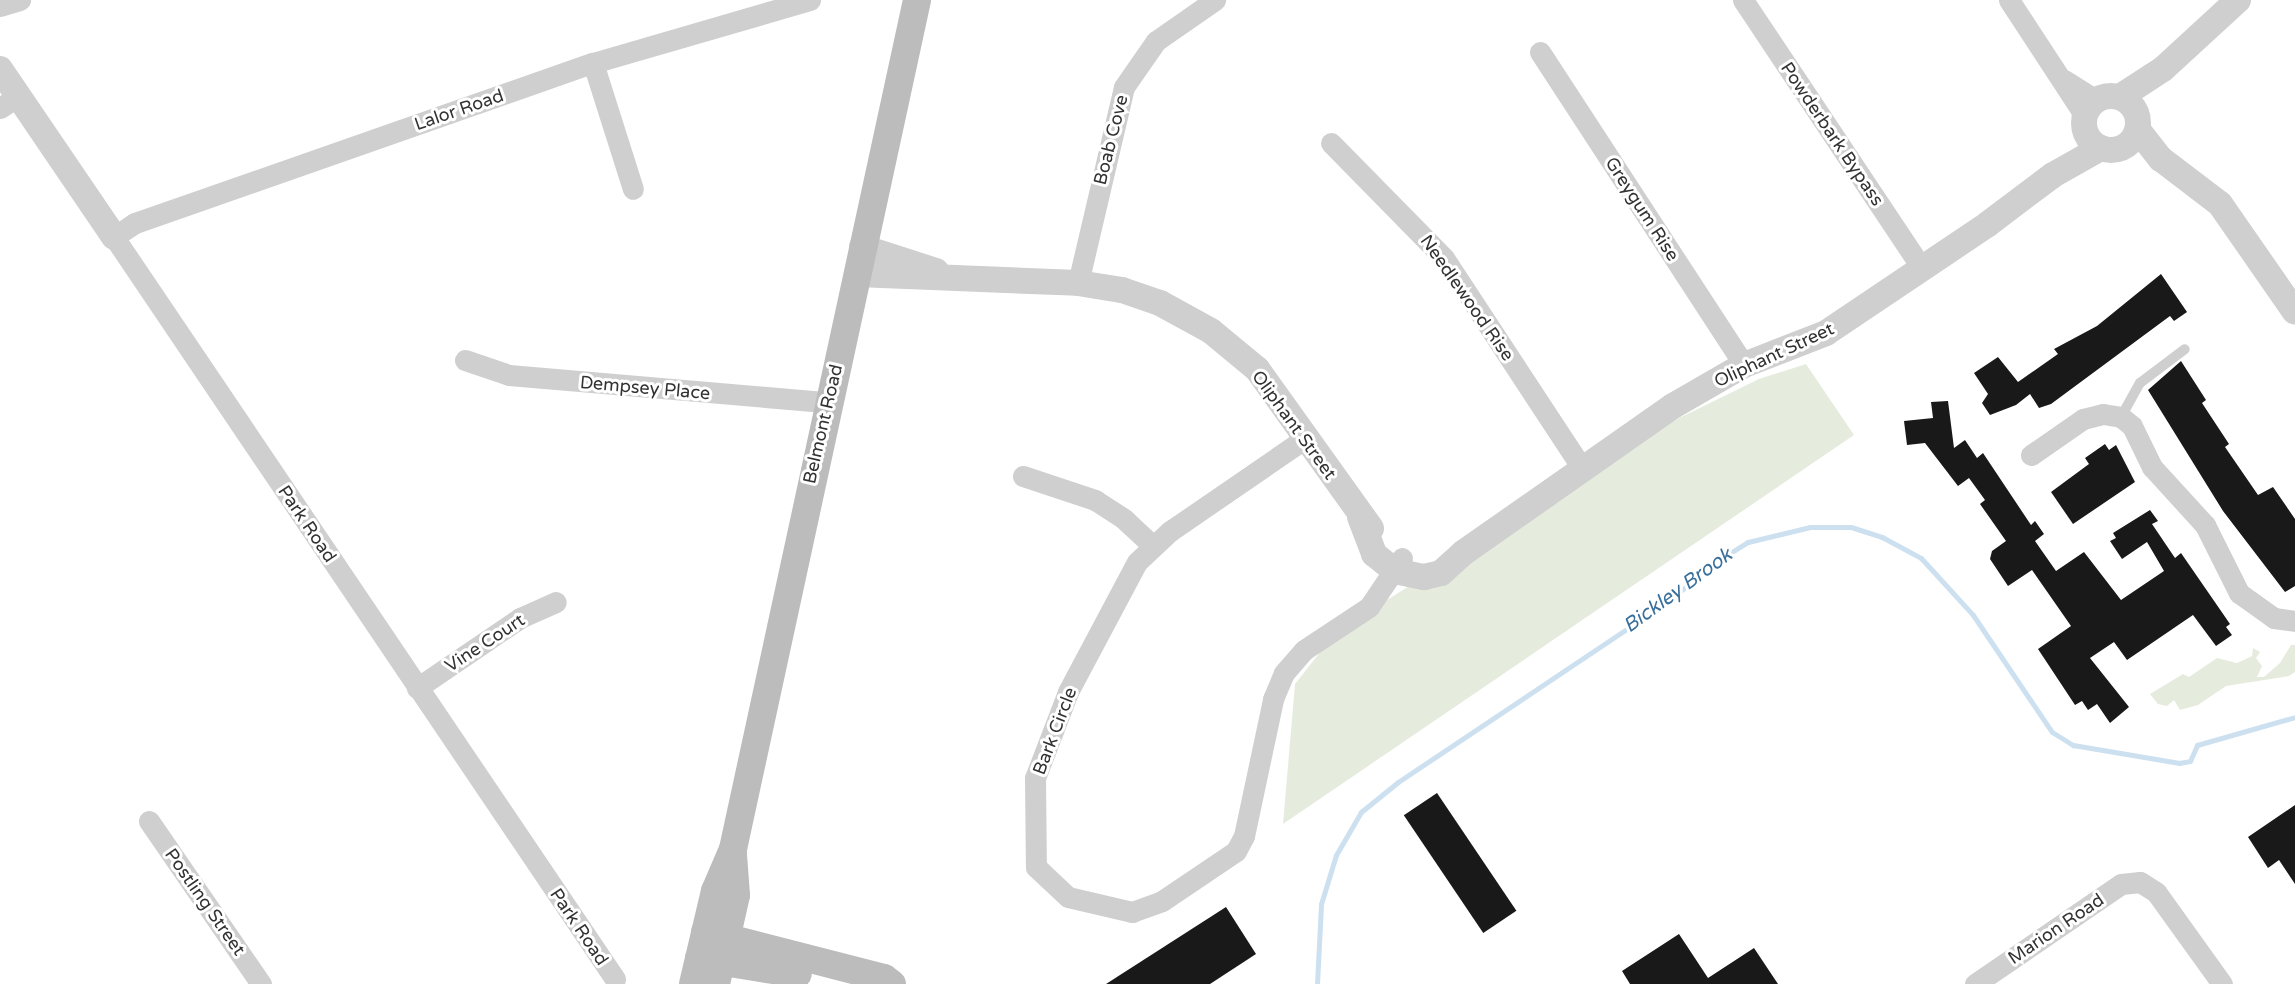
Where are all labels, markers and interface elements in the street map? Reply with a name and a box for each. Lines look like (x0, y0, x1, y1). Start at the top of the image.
street label: Powderbark Bypass (1776, 58, 1888, 210)
street label: Lalor Road (412, 85, 506, 135)
street label: Boab Cove (1089, 93, 1133, 187)
street label: Greygum Rise (1600, 153, 1684, 265)
street label: Needlewood Rise (1416, 231, 1518, 365)
street label: Oliphant Street (1711, 318, 1837, 392)
street label: Belmont Road (799, 362, 847, 486)
street label: Oliphant Street (1247, 366, 1341, 484)
street label: Dempsey Place (579, 372, 711, 404)
street label: Park Road (273, 481, 341, 567)
water label: Bickley Brook (1619, 543, 1737, 639)
street label: Vine Court (441, 609, 529, 677)
street label: Bark Circle (1028, 684, 1082, 778)
street label: Postling Street (160, 844, 250, 960)
street label: Park Road (545, 884, 613, 970)
street label: Marion Road (2004, 889, 2108, 969)

